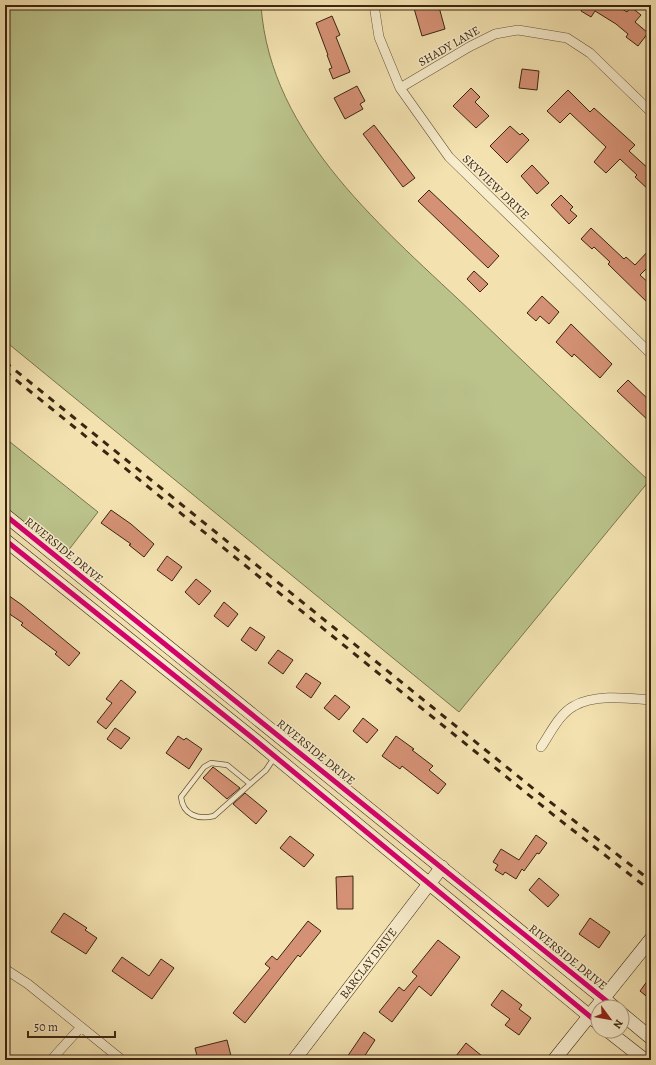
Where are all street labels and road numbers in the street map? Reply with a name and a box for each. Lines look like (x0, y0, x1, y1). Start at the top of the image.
street label: SHADY LANE (415, 22, 483, 70)
street label: SKYVIEW DRIVE (459, 151, 533, 223)
street label: RIVERSIDE DRIVE (21, 513, 107, 587)
street label: RIVERSIDE DRIVE (273, 715, 359, 789)
street label: RIVERSIDE DRIVE (525, 920, 611, 994)
street label: BARCLAY DRIVE (336, 924, 401, 1002)

